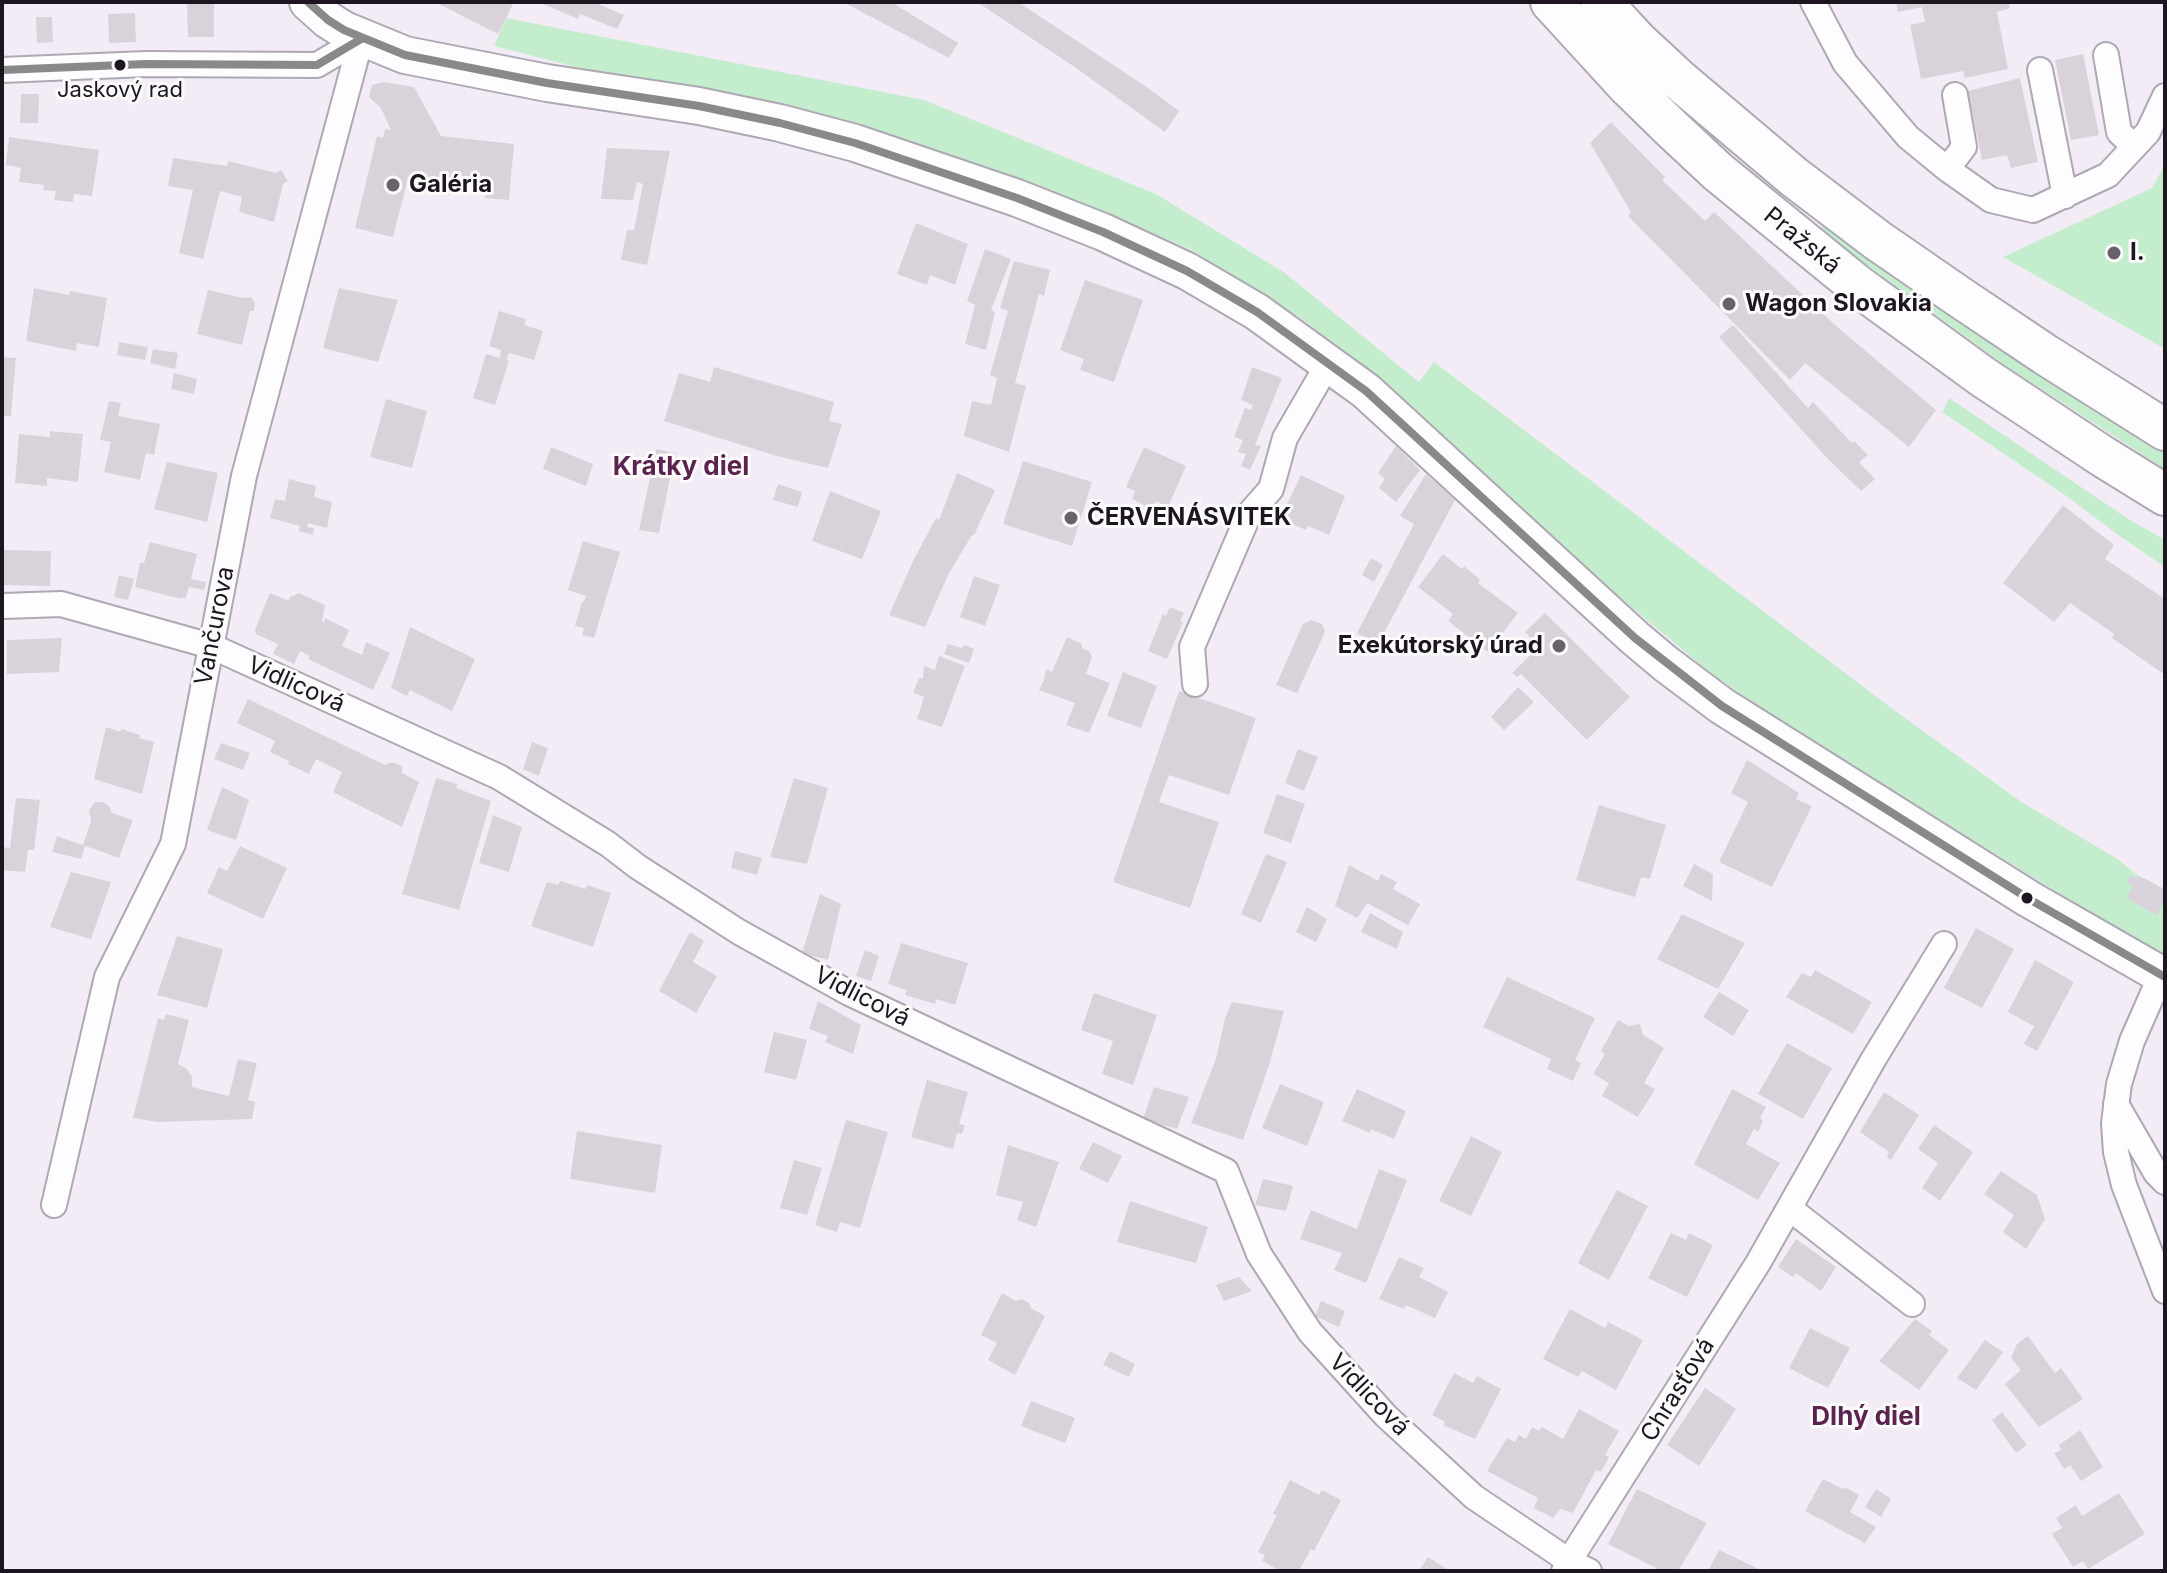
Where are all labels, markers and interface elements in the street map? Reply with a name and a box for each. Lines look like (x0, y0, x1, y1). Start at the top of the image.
marker: Jaskový rad (112, 57, 128, 73)
place label: Jaskový rad (57, 77, 183, 103)
place label: Galéria (409, 171, 492, 199)
marker: Galéria (384, 176, 402, 194)
street label: Pražská (1758, 201, 1846, 281)
place label: I. (2130, 239, 2145, 267)
marker: I. (2105, 244, 2123, 262)
place label: Wagon Slovakia (1745, 290, 1932, 318)
marker: Wagon Slovakia (1720, 295, 1738, 313)
district label: Krátky diel (613, 451, 749, 483)
place label: ČERVENÁSVITEK (1087, 504, 1291, 532)
marker: ČERVENÁSVITEK (1062, 509, 1080, 527)
street label: Vančurova (189, 564, 241, 688)
place label: Exekútorský úrad (1338, 632, 1543, 660)
marker: Exekútorský úrad (1550, 637, 1568, 655)
street label: Vidlicová (243, 651, 349, 719)
unlabelled marker (2019, 890, 2035, 906)
street label: Vidlicová (809, 961, 915, 1033)
street label: Chrasťová (1635, 1333, 1721, 1447)
street label: Vidlicová (1323, 1348, 1415, 1442)
district label: Dlhý diel (1811, 1401, 1921, 1433)

